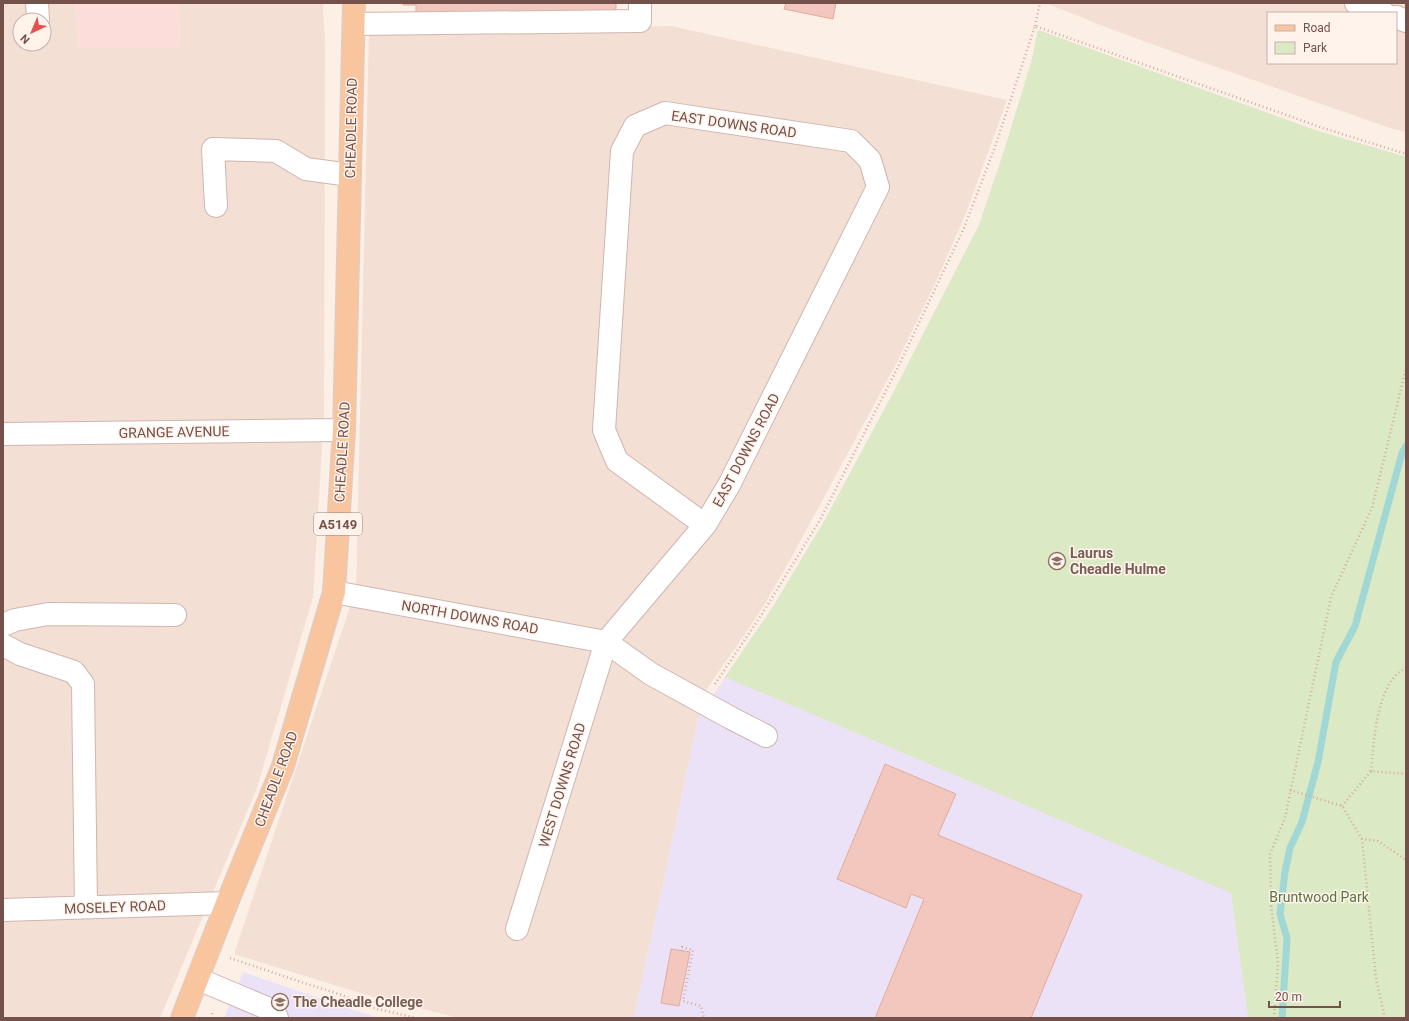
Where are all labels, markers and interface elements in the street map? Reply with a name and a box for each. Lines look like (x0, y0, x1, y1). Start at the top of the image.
north arrow (12, 12, 52, 52)
legend (1267, 12, 1397, 64)
text: Road (1303, 21, 1331, 35)
text: N (18, 31, 33, 46)
text: Park (1303, 41, 1328, 55)
street label: CHEADLE ROAD (342, 77, 360, 179)
street label: EAST DOWNS ROAD (670, 107, 798, 141)
street label: EAST DOWNS ROAD (709, 390, 783, 510)
street label: CHEADLE ROAD (331, 401, 353, 503)
street label: GRANGE AVENUE (119, 423, 230, 441)
road number: A5149 (314, 513, 362, 535)
place label: Laurus Cheadle Hulme (1070, 545, 1166, 577)
school or university icon: Laurus Cheadle Hulme (1047, 551, 1067, 571)
street label: NORTH DOWNS ROAD (400, 597, 540, 637)
street label: WEST DOWNS ROAD (535, 721, 589, 849)
street label: CHEADLE ROAD (251, 729, 301, 829)
park label: Bruntwood Park (1269, 889, 1370, 905)
street label: MOSELEY ROAD (64, 897, 166, 917)
scale bar (1269, 983, 1340, 1009)
text: 20 m (1275, 990, 1302, 1004)
school or university icon: The Cheadle College (270, 992, 290, 1012)
place label: The Cheadle College (293, 994, 423, 1010)

